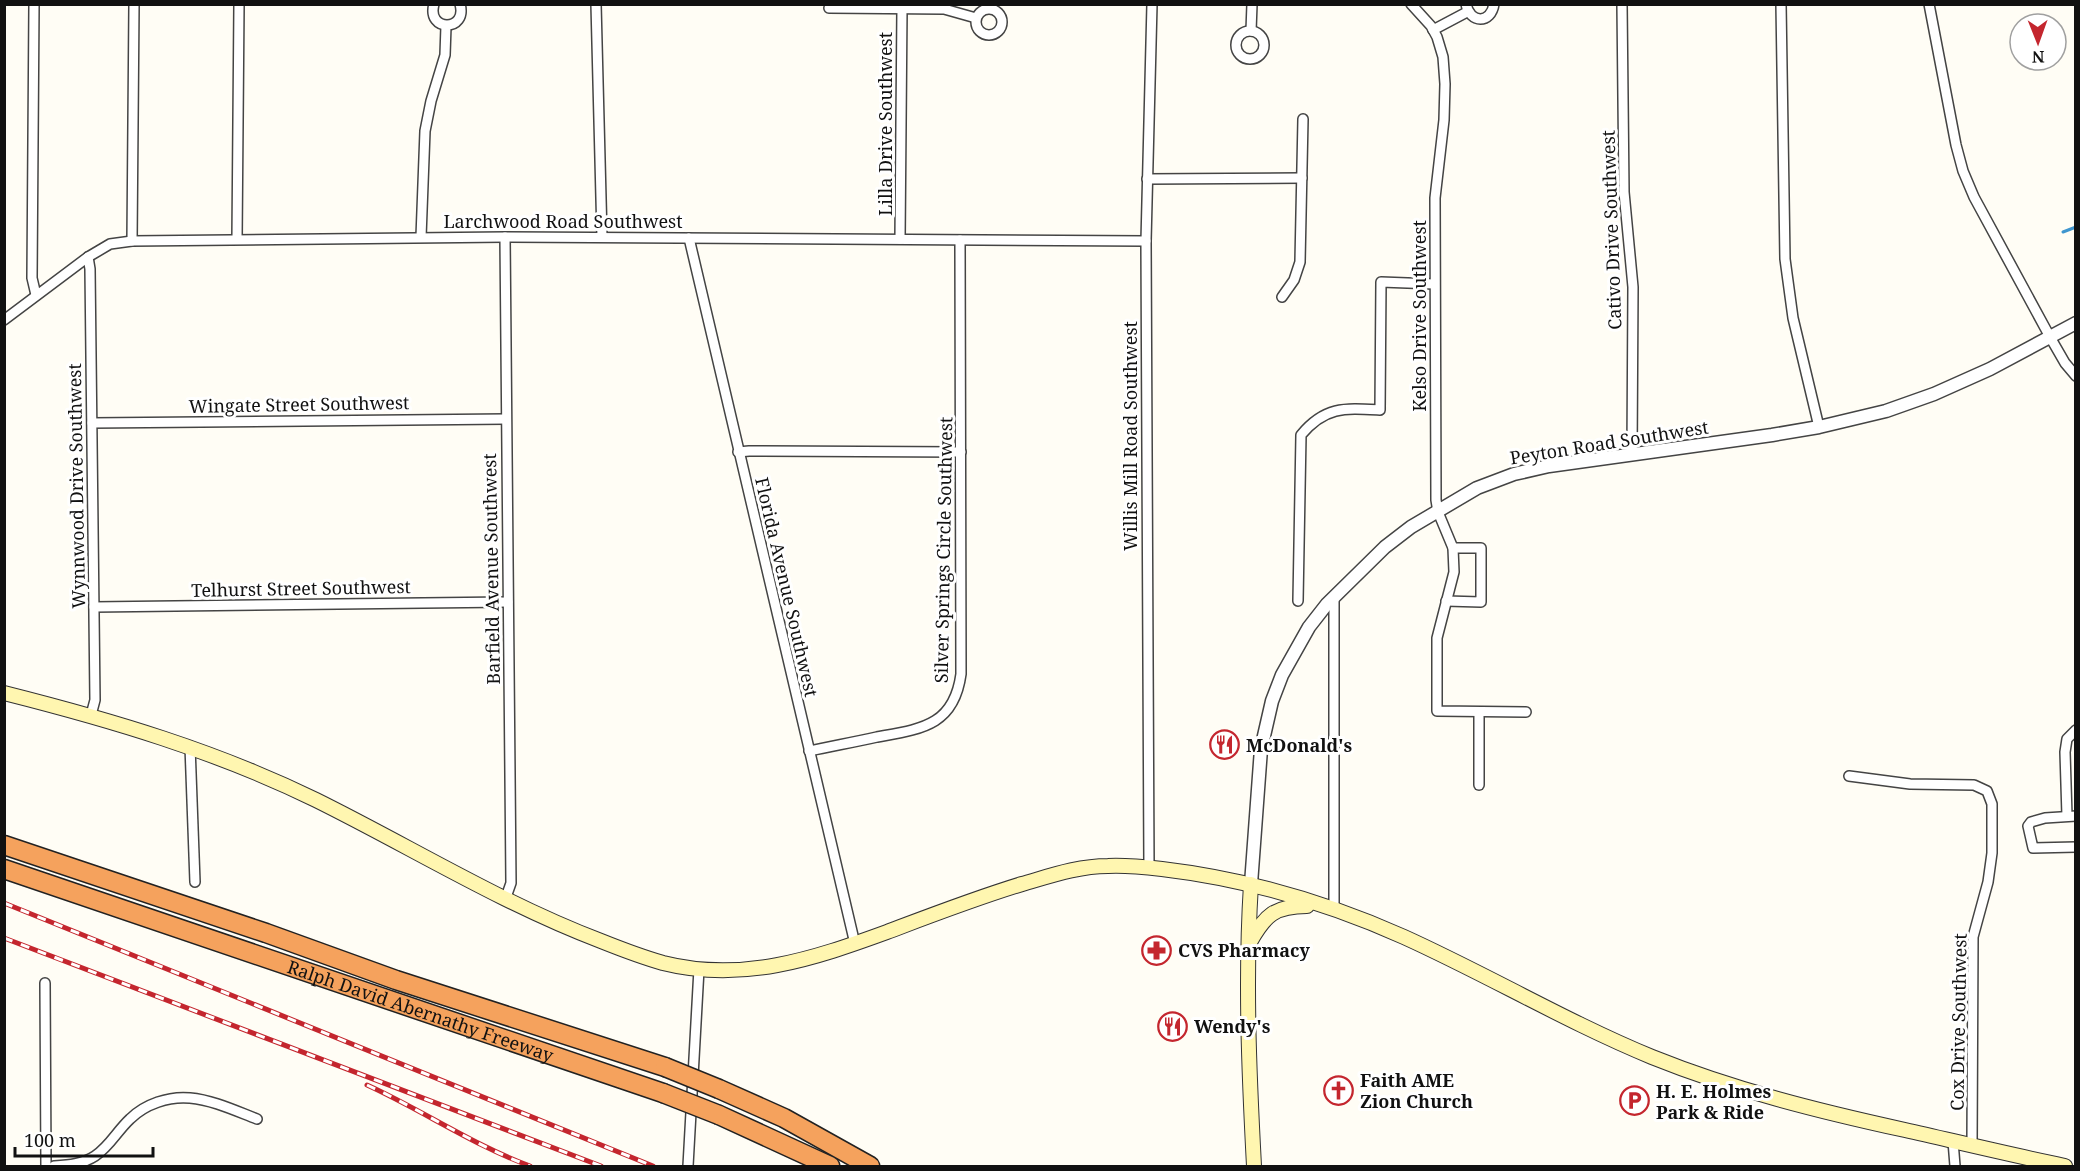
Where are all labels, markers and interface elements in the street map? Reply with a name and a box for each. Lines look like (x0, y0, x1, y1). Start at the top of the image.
north arrow (2008, 12, 2068, 72)
street label: Lilla Drive Southwest (873, 32, 897, 216)
text: N (2031, 46, 2045, 68)
street label: Cativo Drive Southwest (1596, 130, 1626, 330)
street label: Larchwood Road Southwest (443, 209, 683, 233)
street label: Kelso Drive Southwest (1407, 220, 1431, 412)
street label: Willis Mill Road Southwest (1118, 321, 1142, 551)
street label: Wynnwood Drive Southwest (62, 363, 90, 609)
street label: Wingate Street Southwest (189, 390, 409, 418)
street label: Peyton Road Southwest (1508, 414, 1710, 470)
street label: Silver Springs Circle Southwest (929, 417, 957, 683)
street label: Barfield Avenue Southwest (477, 453, 505, 685)
street label: Florida Avenue Southwest (750, 475, 824, 699)
street label: Telhurst Street Southwest (191, 574, 411, 602)
restaurant icon: McDonald's (1209, 729, 1241, 761)
place label: McDonald's (1246, 733, 1353, 757)
street label: Cox Drive Southwest (1944, 933, 1972, 1111)
pharmacy icon: CVS Pharmacy (1141, 934, 1173, 966)
place label: CVS Pharmacy (1178, 938, 1310, 962)
street label: Ralph David Abernathy Freeway (284, 954, 558, 1067)
restaurant icon: Wendy's (1157, 1010, 1189, 1042)
place label: Wendy's (1194, 1014, 1271, 1038)
place label: Faith AME Zion Church (1360, 1068, 1473, 1113)
church icon: Faith AME Zion Church (1323, 1074, 1355, 1106)
place label: H. E. Holmes Park & Ride (1656, 1079, 1772, 1124)
parking icon: H. E. Holmes Park & Ride (1619, 1085, 1651, 1117)
scale bar (15, 1120, 153, 1158)
text: 100 m (24, 1128, 76, 1152)

